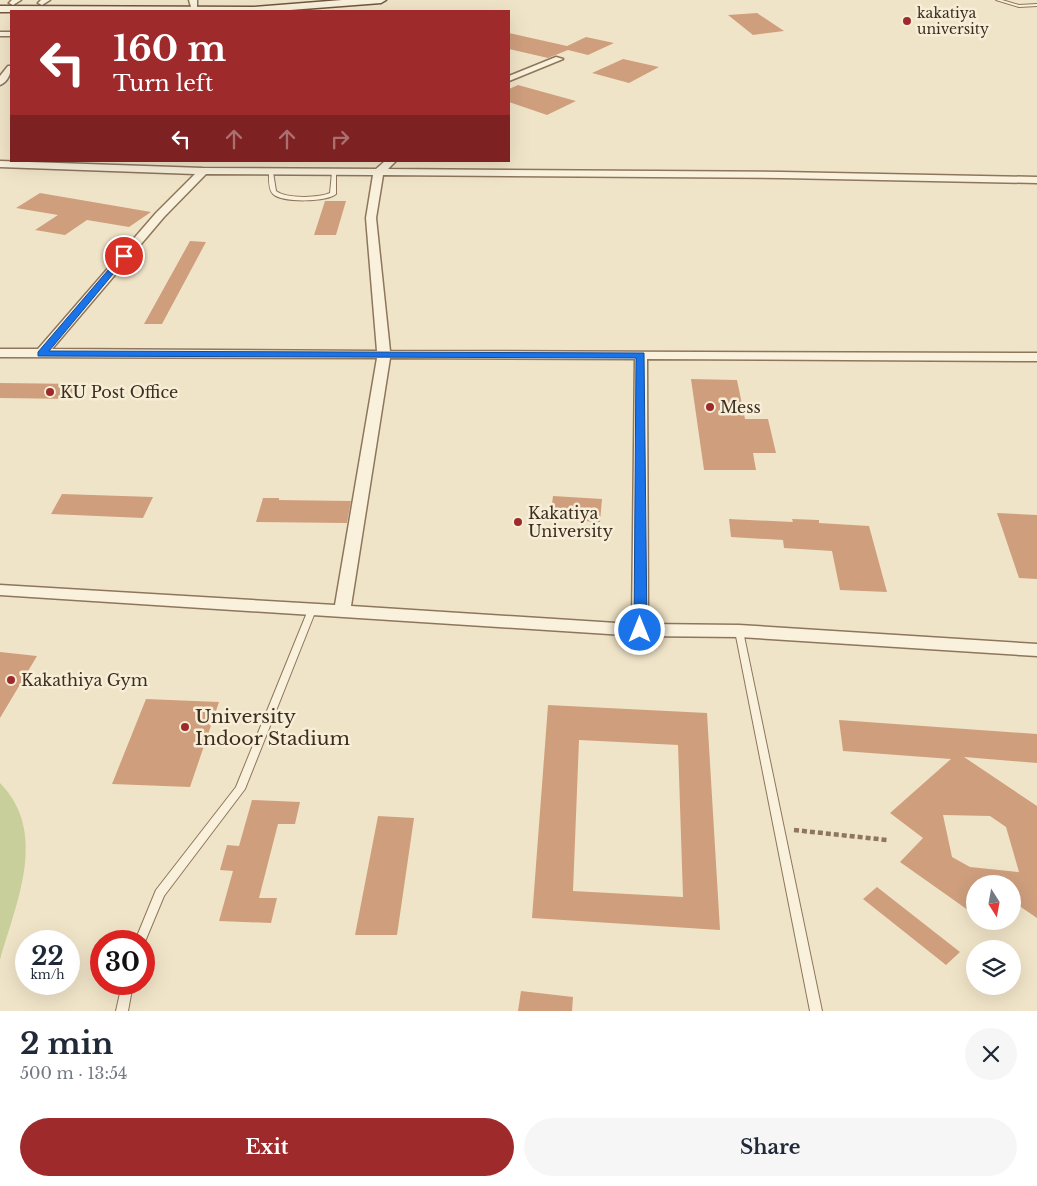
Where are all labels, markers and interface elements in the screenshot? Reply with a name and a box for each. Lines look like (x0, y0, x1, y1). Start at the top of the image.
place label: kakatiya university (917, 4, 989, 38)
marker: kakatiya university (901, 15, 913, 27)
text: 160 m (113, 27, 226, 70)
icon: left (30, 30, 95, 95)
text: Turn left (113, 70, 213, 97)
icon: left (167, 125, 195, 153)
icon: ahead (220, 125, 248, 153)
icon: ahead (273, 125, 301, 153)
icon: right (326, 125, 354, 153)
pin (103, 235, 145, 277)
icon: arrive (110, 242, 138, 270)
place label: KU Post Office (60, 382, 178, 402)
marker: KU Post Office (44, 386, 56, 398)
place label: Mess (720, 397, 761, 417)
marker: Mess (704, 401, 716, 413)
place label: Kakatiya University (528, 503, 614, 541)
marker: Kakatiya University (512, 516, 524, 528)
position arrow (613, 603, 665, 655)
place label: Kakathiya Gym (21, 670, 148, 690)
marker: Kakathiya Gym (5, 674, 17, 686)
place label: University Indoor Stadium (195, 705, 350, 750)
marker: University Indoor Stadium (179, 721, 191, 733)
north arrow (966, 875, 1021, 930)
map controls (966, 875, 1021, 995)
speed limit sign: 30 (90, 930, 155, 995)
button: layers (966, 940, 1021, 995)
text: 22 (31, 941, 64, 972)
text: km/h (30, 967, 65, 982)
text: 2 min (20, 1025, 113, 1062)
button: close (965, 1028, 1017, 1080)
text: 500 m · 13:54 (20, 1063, 127, 1083)
button: Exit (20, 1118, 514, 1176)
button: Share (524, 1118, 1017, 1176)

